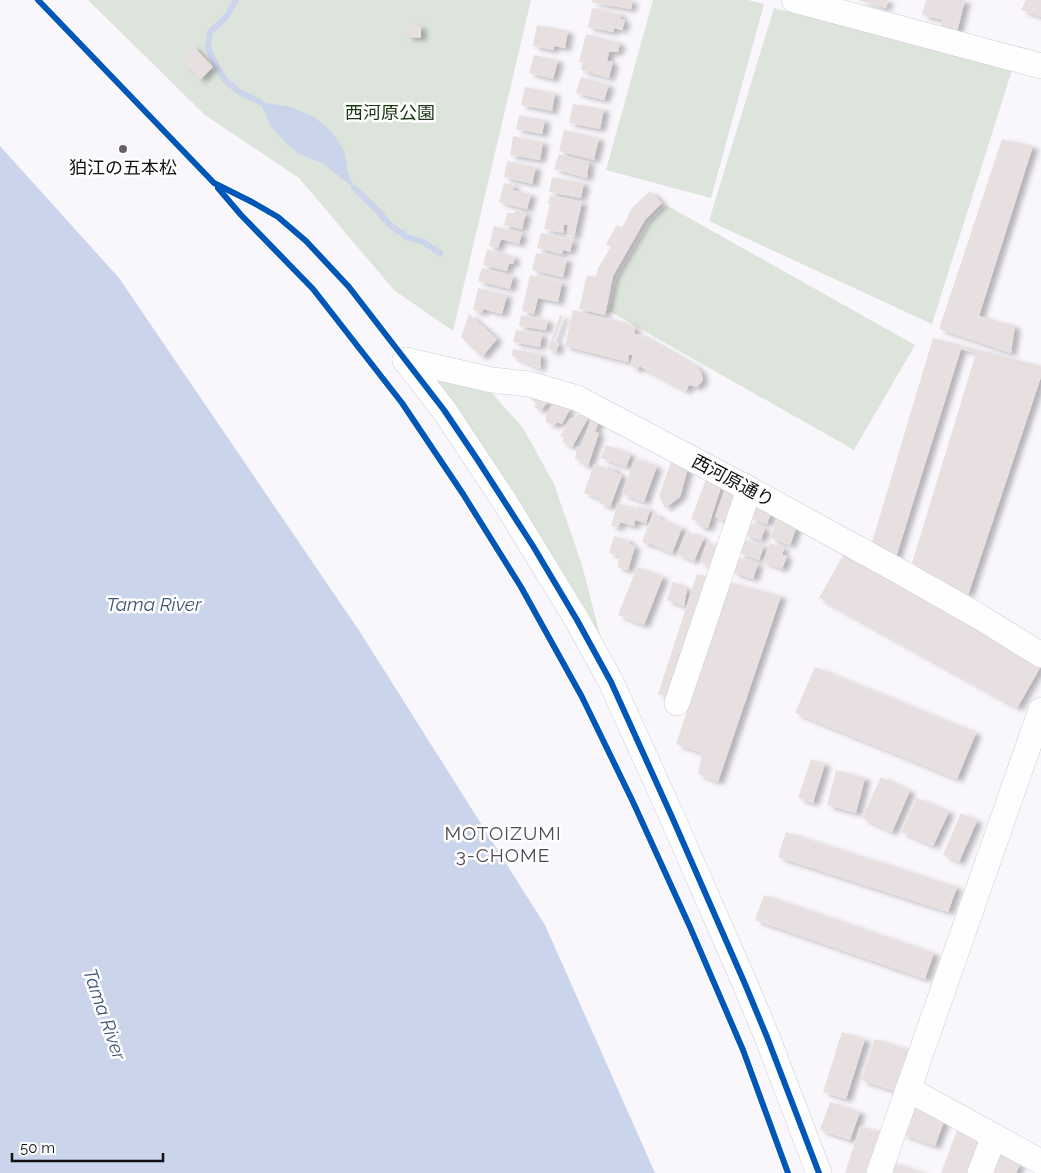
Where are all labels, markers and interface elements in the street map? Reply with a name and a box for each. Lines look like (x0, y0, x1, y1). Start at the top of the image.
park label: 西河原公園 (345, 102, 435, 123)
marker: 狛江の五本松 (117, 143, 129, 155)
place label: 狛江の五本松 (69, 157, 177, 178)
street label: 西河原通り (689, 450, 778, 511)
water label: Tama River (106, 593, 203, 615)
district label: MOTOIZUMI 3-CHOME (444, 822, 562, 866)
water label: Tama River (79, 965, 131, 1064)
scale bar (12, 1130, 164, 1162)
text: 50 m (20, 1139, 55, 1157)

